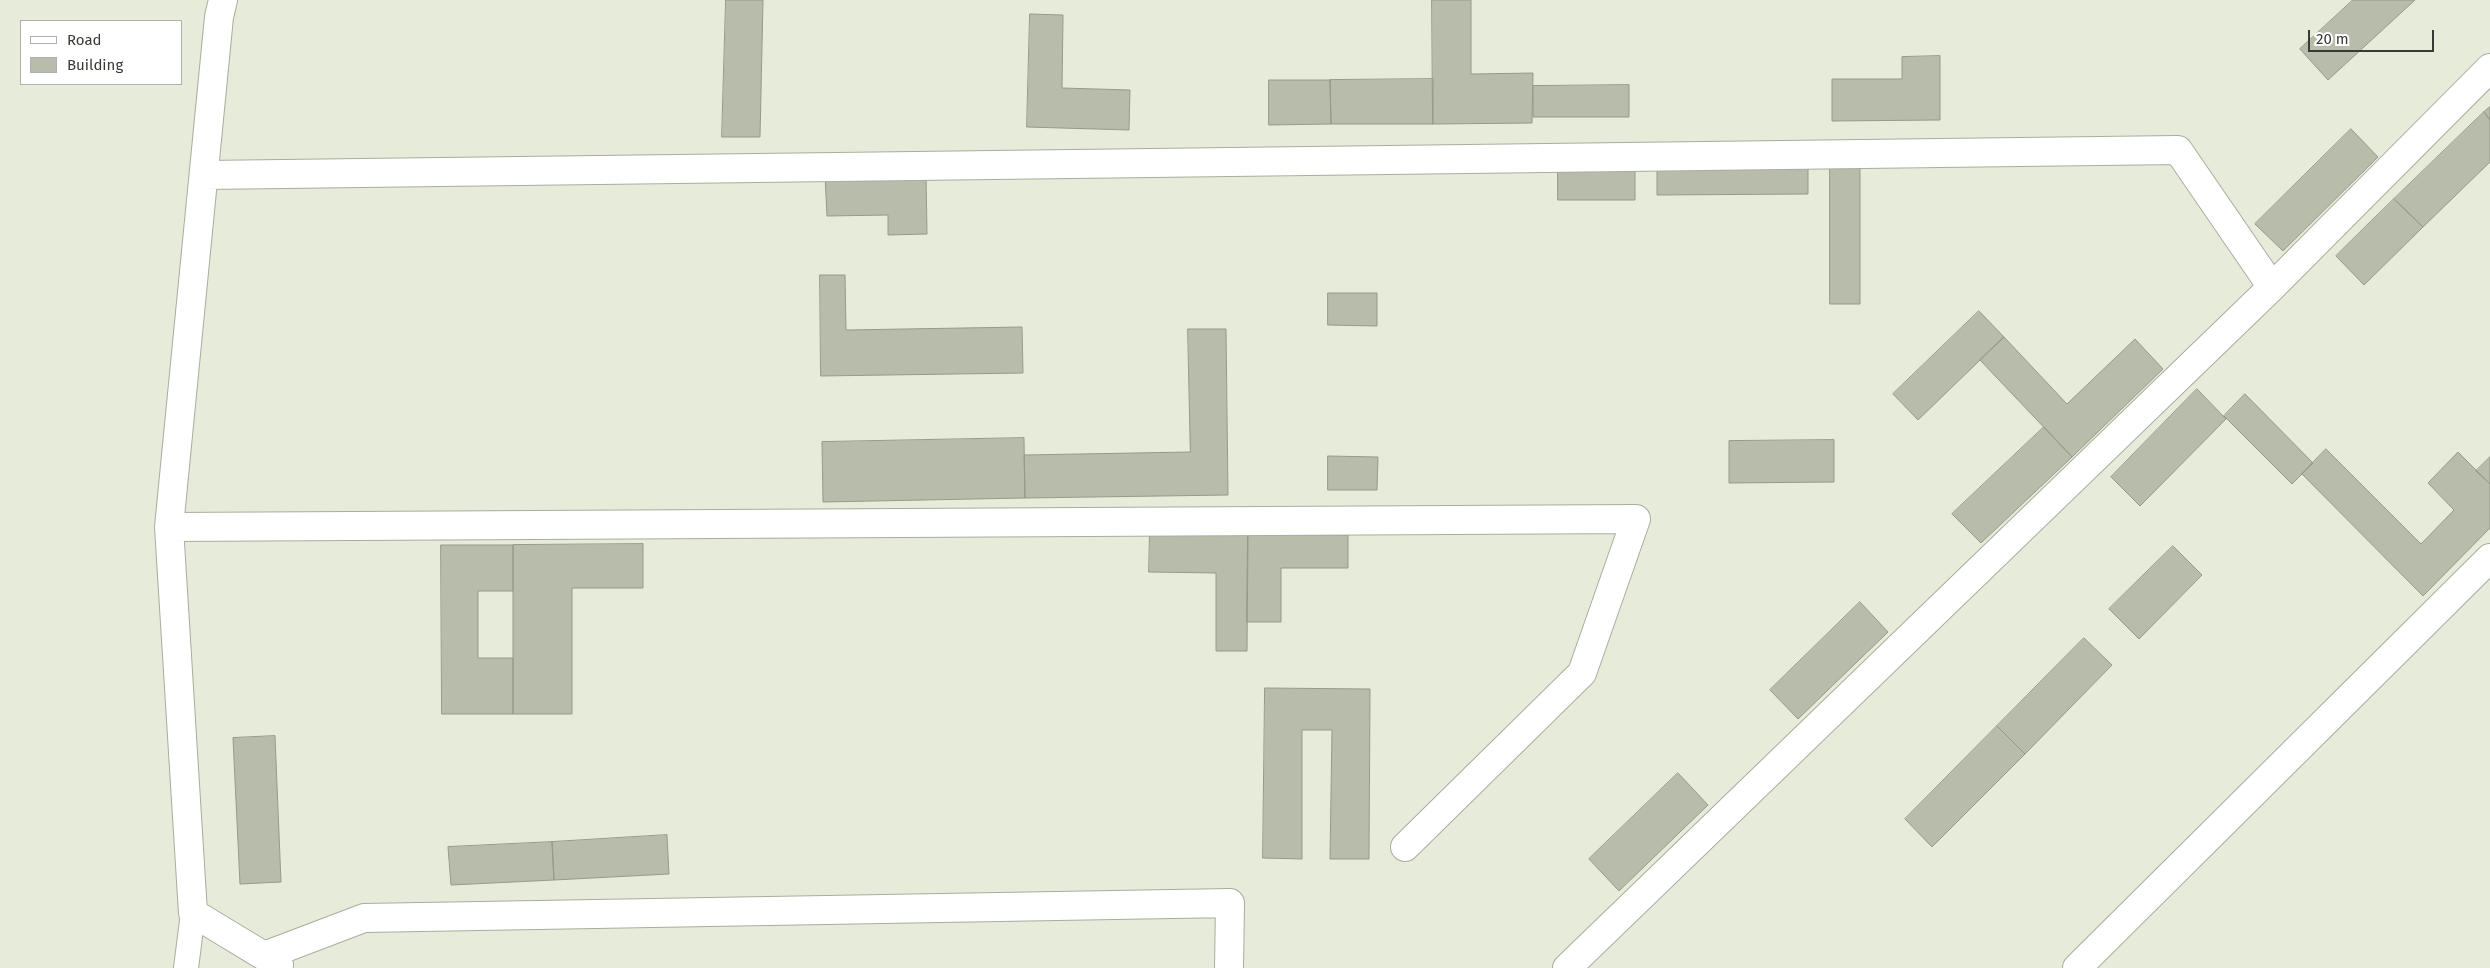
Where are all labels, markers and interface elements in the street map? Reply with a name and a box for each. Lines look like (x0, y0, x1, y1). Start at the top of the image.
legend (20, 20, 182, 85)
scale bar (2310, 20, 2436, 52)
text: 20 m (2316, 30, 2349, 48)
text: Road (67, 31, 102, 49)
text: Building (67, 56, 123, 74)

